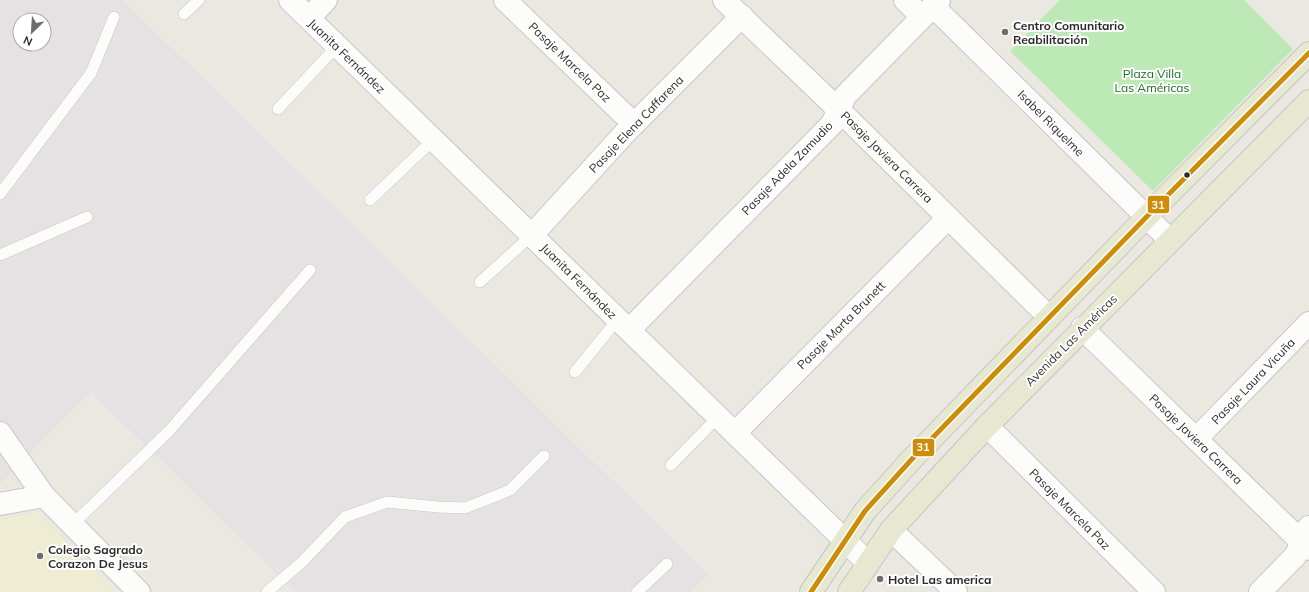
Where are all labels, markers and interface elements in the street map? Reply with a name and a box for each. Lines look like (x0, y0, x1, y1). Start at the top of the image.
north arrow (12, 12, 52, 52)
street label: Juanita Fernández (305, 15, 389, 97)
place label: Centro Comunitario Reabilitación (1013, 18, 1124, 47)
street label: Pasaje Marcela Paz (526, 19, 614, 105)
marker: Centro Comunitario Reabilitación (1000, 27, 1010, 37)
text: N (21, 33, 34, 49)
park label: Plaza Villa Las Américas (1115, 66, 1190, 95)
street label: Pasaje Elena Caffarena (586, 72, 686, 176)
street label: Isabel Riquelme (1015, 87, 1087, 159)
street label: Pasaje Javiera Carrera (838, 108, 936, 206)
street label: Pasaje Adela Zamudio (738, 118, 836, 218)
unlabelled marker (1182, 170, 1192, 180)
line badge: 31 (1147, 195, 1170, 214)
text: 31 (1151, 198, 1165, 212)
street label: Juanita Fernández (538, 240, 620, 322)
street label: Pasaje Marta Brunett (794, 278, 888, 372)
street label: Avenida Las Américas (1022, 291, 1120, 389)
street label: Pasaje Laura Vicuña (1208, 335, 1298, 427)
street label: Pasaje Javiera Carrera (1146, 391, 1246, 487)
line badge: 31 (912, 438, 935, 457)
text: 31 (916, 440, 930, 454)
street label: Pasaje Marcela Paz (1026, 465, 1114, 553)
place label: Colegio Sagrado Corazon De Jesus (48, 542, 148, 571)
marker: Colegio Sagrado Corazon De Jesus (35, 551, 45, 561)
place label: Hotel Las america (888, 572, 991, 587)
marker: Hotel Las america (875, 574, 885, 584)

